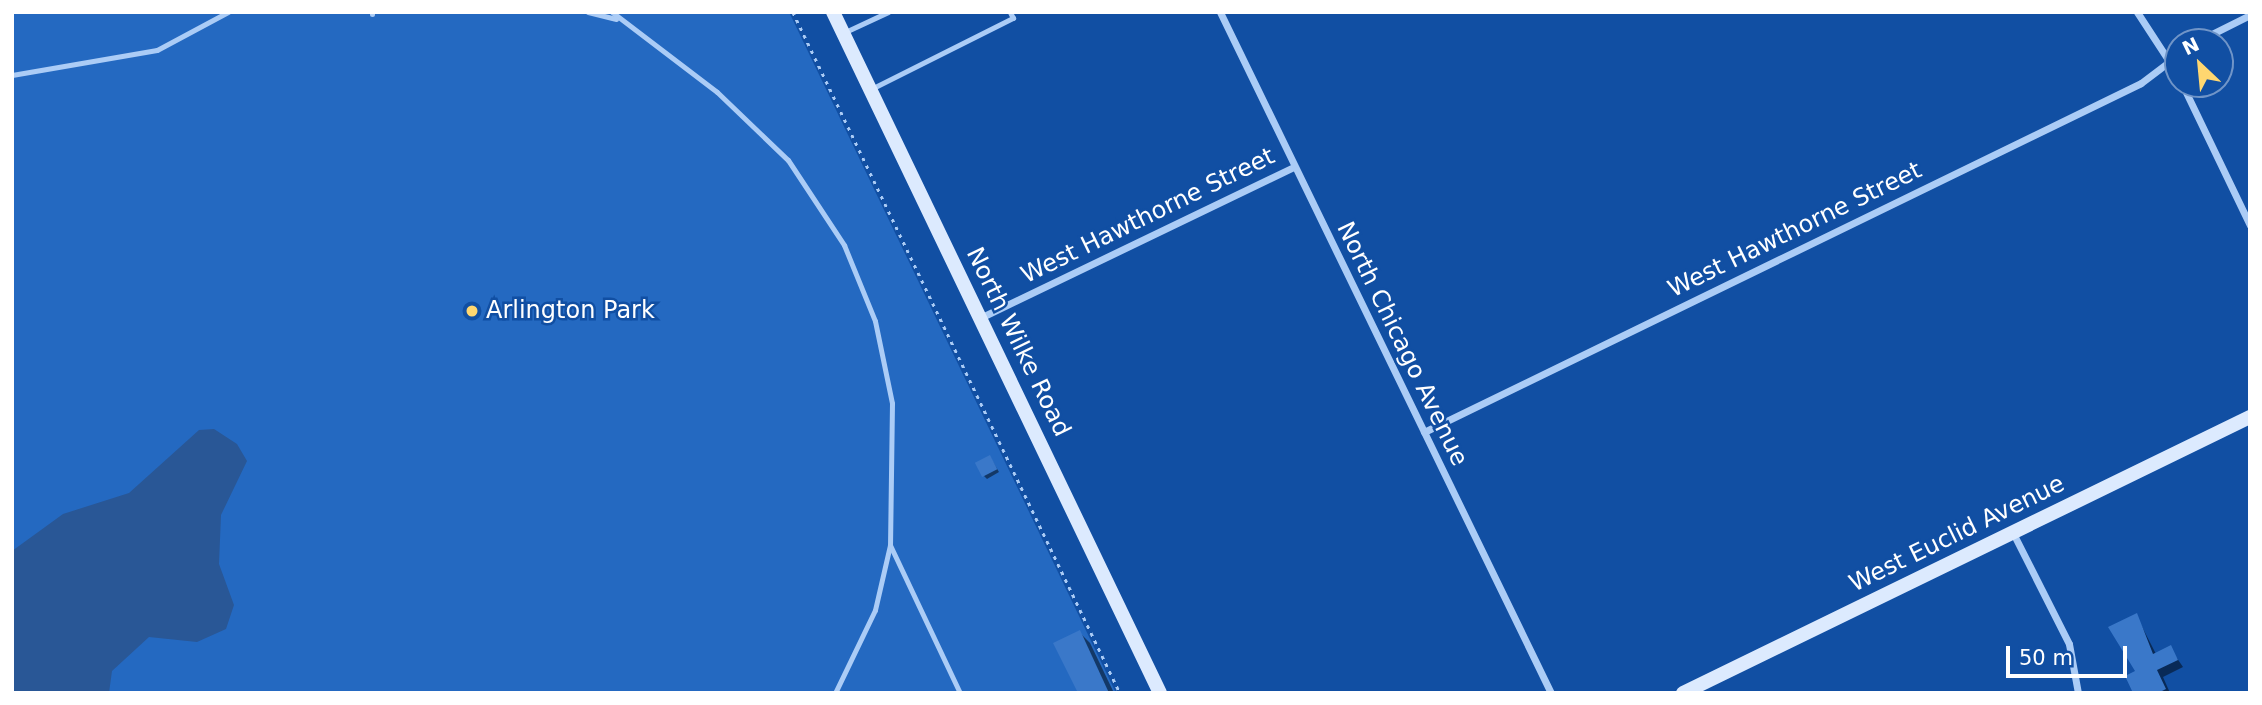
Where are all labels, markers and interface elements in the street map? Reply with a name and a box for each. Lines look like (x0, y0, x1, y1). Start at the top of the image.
north arrow (2164, 28, 2234, 98)
text: N (2179, 33, 2203, 59)
street label: West Hawthorne Street (1017, 142, 1279, 290)
street label: West Hawthorne Street (1664, 156, 1926, 304)
street label: North Chicago Avenue (1330, 217, 1474, 471)
street label: North Wilke Road (960, 243, 1076, 441)
place label: Arlington Park (486, 297, 655, 325)
marker: Arlington Park (464, 303, 480, 319)
street label: West Euclid Avenue (1845, 469, 2069, 599)
scale bar (2010, 632, 2131, 676)
text: 50 m (2019, 646, 2073, 670)

